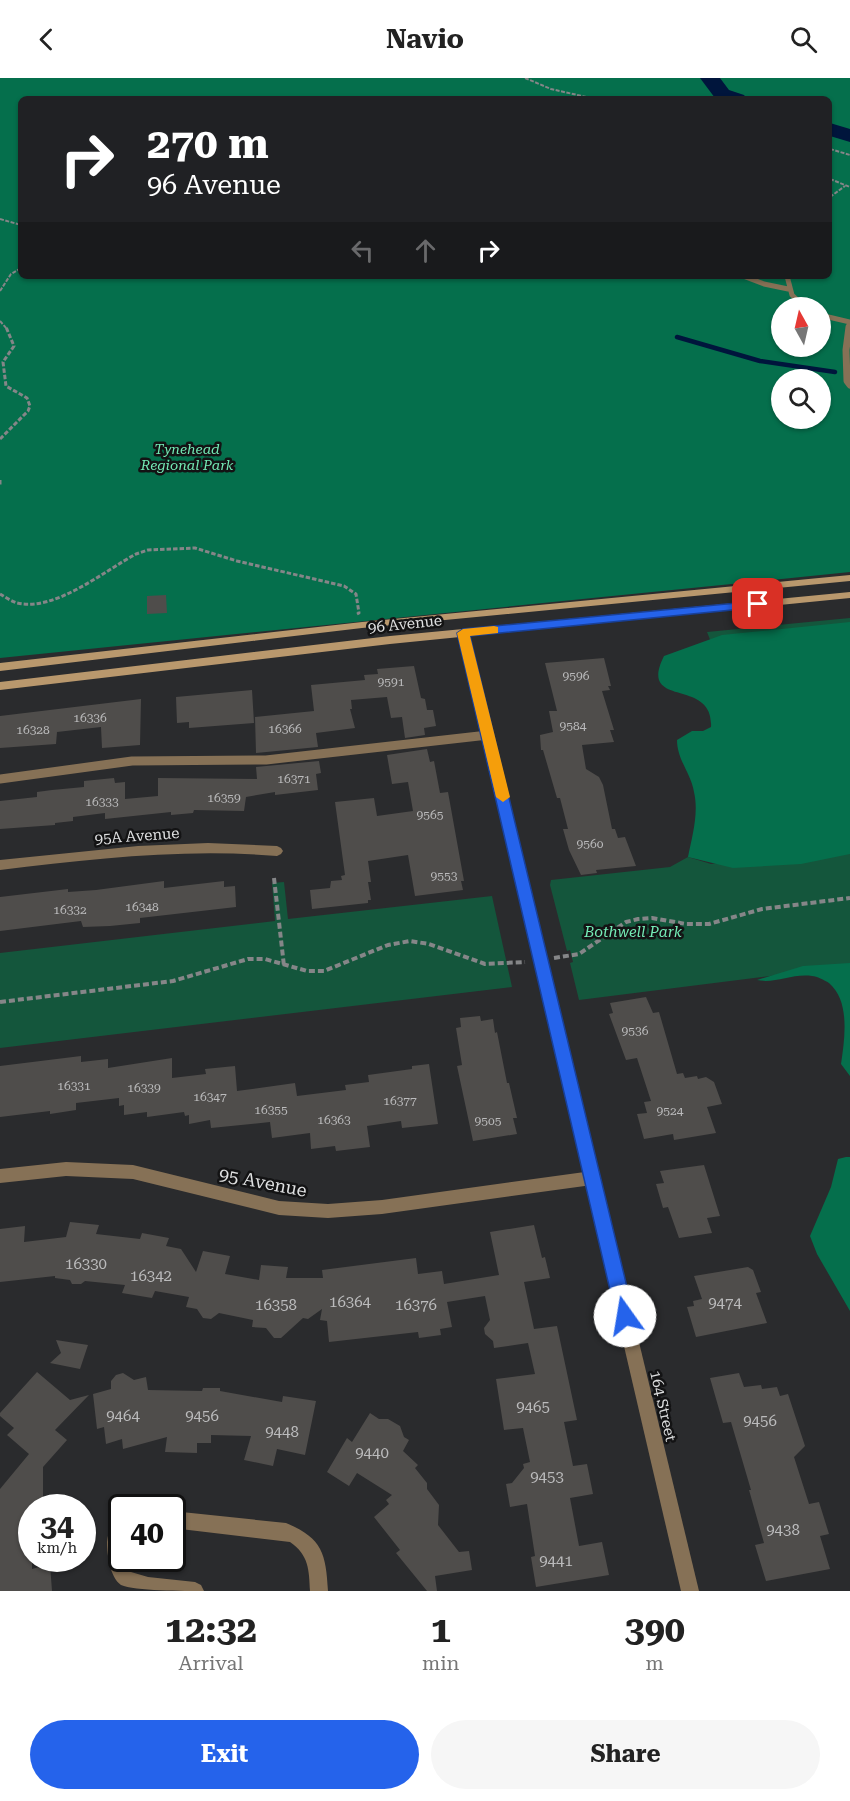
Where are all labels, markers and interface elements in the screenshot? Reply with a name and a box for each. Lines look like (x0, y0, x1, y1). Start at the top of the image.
icon: back (30, 23, 63, 56)
text: Navio (386, 23, 464, 55)
icon: search (787, 23, 820, 56)
text: 270 m (147, 119, 269, 168)
icon: right (48, 120, 126, 198)
text: 96 Avenue (147, 169, 281, 201)
icon: left (346, 234, 379, 267)
icon: ahead (409, 234, 442, 267)
icon: right (472, 234, 505, 267)
north arrow (771, 297, 831, 357)
map controls (771, 297, 831, 429)
button: search (771, 369, 831, 429)
park label: Tynehead Regional Park (140, 441, 234, 473)
pin (732, 578, 783, 629)
icon: arrive (741, 587, 774, 620)
street label: 96 Avenue (367, 611, 443, 637)
house number: 9596 (563, 669, 590, 683)
house number: 9591 (378, 675, 405, 689)
house number: 16336 (73, 711, 107, 725)
house number: 9584 (560, 719, 587, 733)
house number: 16366 (268, 722, 302, 736)
house number: 16328 (16, 723, 50, 737)
house number: 16371 (277, 772, 311, 786)
house number: 16359 (207, 791, 241, 805)
house number: 16333 (85, 795, 119, 809)
house number: 9565 (417, 808, 444, 822)
street label: 95A Avenue (94, 824, 180, 848)
house number: 9560 (577, 837, 604, 851)
house number: 9553 (431, 869, 458, 883)
house number: 16348 (125, 900, 159, 914)
house number: 16332 (53, 903, 87, 917)
park label: Bothwell Park (583, 923, 683, 941)
house number: 9536 (622, 1024, 649, 1038)
house number: 16331 (57, 1079, 91, 1093)
house number: 16339 (127, 1081, 161, 1095)
house number: 16347 (193, 1090, 227, 1104)
house number: 16377 (383, 1094, 417, 1108)
house number: 16355 (254, 1103, 288, 1117)
house number: 9524 (657, 1104, 684, 1118)
house number: 16363 (317, 1113, 351, 1127)
house number: 9505 (475, 1114, 502, 1128)
street label: 95 Avenue (217, 1163, 309, 1201)
house number: 16330 (65, 1255, 107, 1273)
house number: 16342 (130, 1267, 172, 1285)
position arrow (593, 1284, 657, 1348)
house number: 16364 (329, 1293, 372, 1311)
house number: 9474 (708, 1294, 742, 1312)
house number: 16358 (255, 1296, 297, 1314)
house number: 16376 (395, 1296, 437, 1314)
street label: 164 Street (646, 1369, 680, 1444)
house number: 9465 (516, 1398, 550, 1416)
house number: 9464 (106, 1407, 140, 1425)
house number: 9456 (185, 1407, 219, 1425)
house number: 9456 (743, 1412, 777, 1430)
house number: 9448 (265, 1423, 299, 1441)
house number: 9440 (355, 1444, 389, 1462)
house number: 9453 (530, 1468, 564, 1486)
speed limit sign: 40 (108, 1494, 186, 1572)
text: 34 (40, 1508, 74, 1543)
house number: 9438 (766, 1521, 800, 1539)
text: km/h (37, 1539, 77, 1557)
house number: 9441 (539, 1552, 573, 1570)
text: 12:32 (165, 1609, 257, 1651)
text: 1 (431, 1609, 451, 1651)
text: 390 (625, 1609, 685, 1651)
text: Arrival (178, 1651, 243, 1675)
text: min (422, 1651, 459, 1675)
text: m (646, 1651, 664, 1675)
button: Exit (30, 1720, 419, 1789)
button: Share (431, 1720, 820, 1789)

